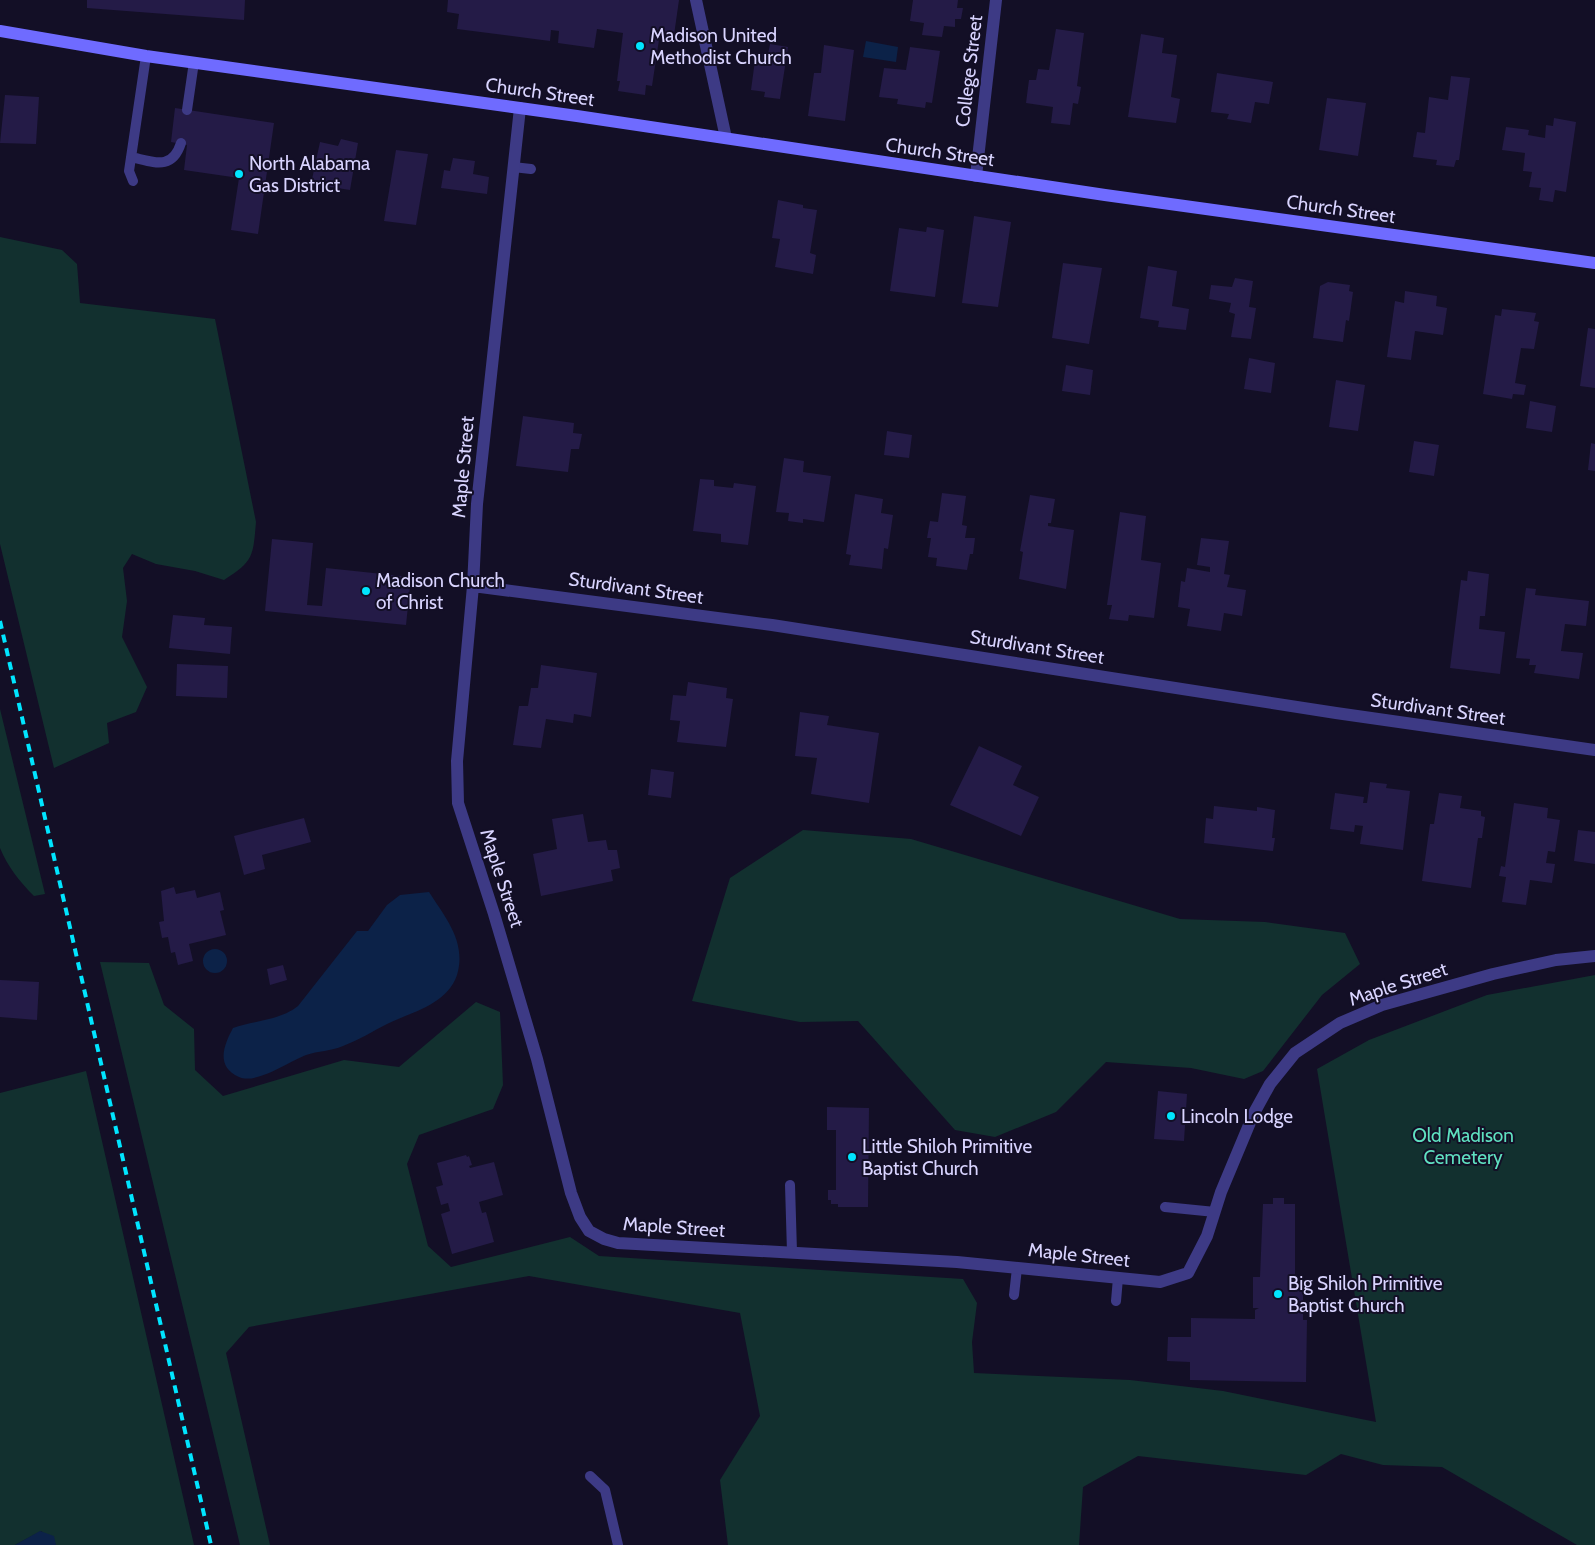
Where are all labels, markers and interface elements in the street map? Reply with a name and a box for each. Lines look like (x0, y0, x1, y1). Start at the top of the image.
street label: College Street (951, 13, 987, 128)
place label: Madison United Methodist Church (650, 24, 792, 69)
marker: Madison United Methodist Church (634, 40, 646, 52)
street label: Church Street (484, 73, 597, 111)
street label: Church Street (884, 133, 997, 171)
place label: North Alabama Gas District (249, 152, 370, 197)
marker: North Alabama Gas District (233, 168, 245, 180)
street label: Church Street (1285, 190, 1398, 228)
street label: Maple Street (447, 414, 479, 519)
street label: Sturdivant Street (567, 567, 705, 609)
place label: Madison Church of Christ (376, 569, 505, 614)
marker: Madison Church of Christ (360, 585, 372, 597)
street label: Sturdivant Street (968, 625, 1106, 669)
street label: Sturdivant Street (1369, 688, 1507, 730)
street label: Maple Street (475, 826, 529, 931)
street label: Maple Street (1346, 957, 1451, 1011)
place label: Lincoln Lodge (1181, 1105, 1293, 1128)
marker: Lincoln Lodge (1165, 1110, 1177, 1122)
park label: Old Madison Cemetery (1412, 1124, 1514, 1169)
place label: Little Shiloh Primitive Baptist Church (862, 1135, 1033, 1180)
marker: Little Shiloh Primitive Baptist Church (846, 1151, 858, 1163)
street label: Maple Street (622, 1212, 726, 1242)
street label: Maple Street (1027, 1238, 1132, 1272)
place label: Big Shiloh Primitive Baptist Church (1288, 1272, 1443, 1317)
marker: Big Shiloh Primitive Baptist Church (1272, 1288, 1284, 1300)

